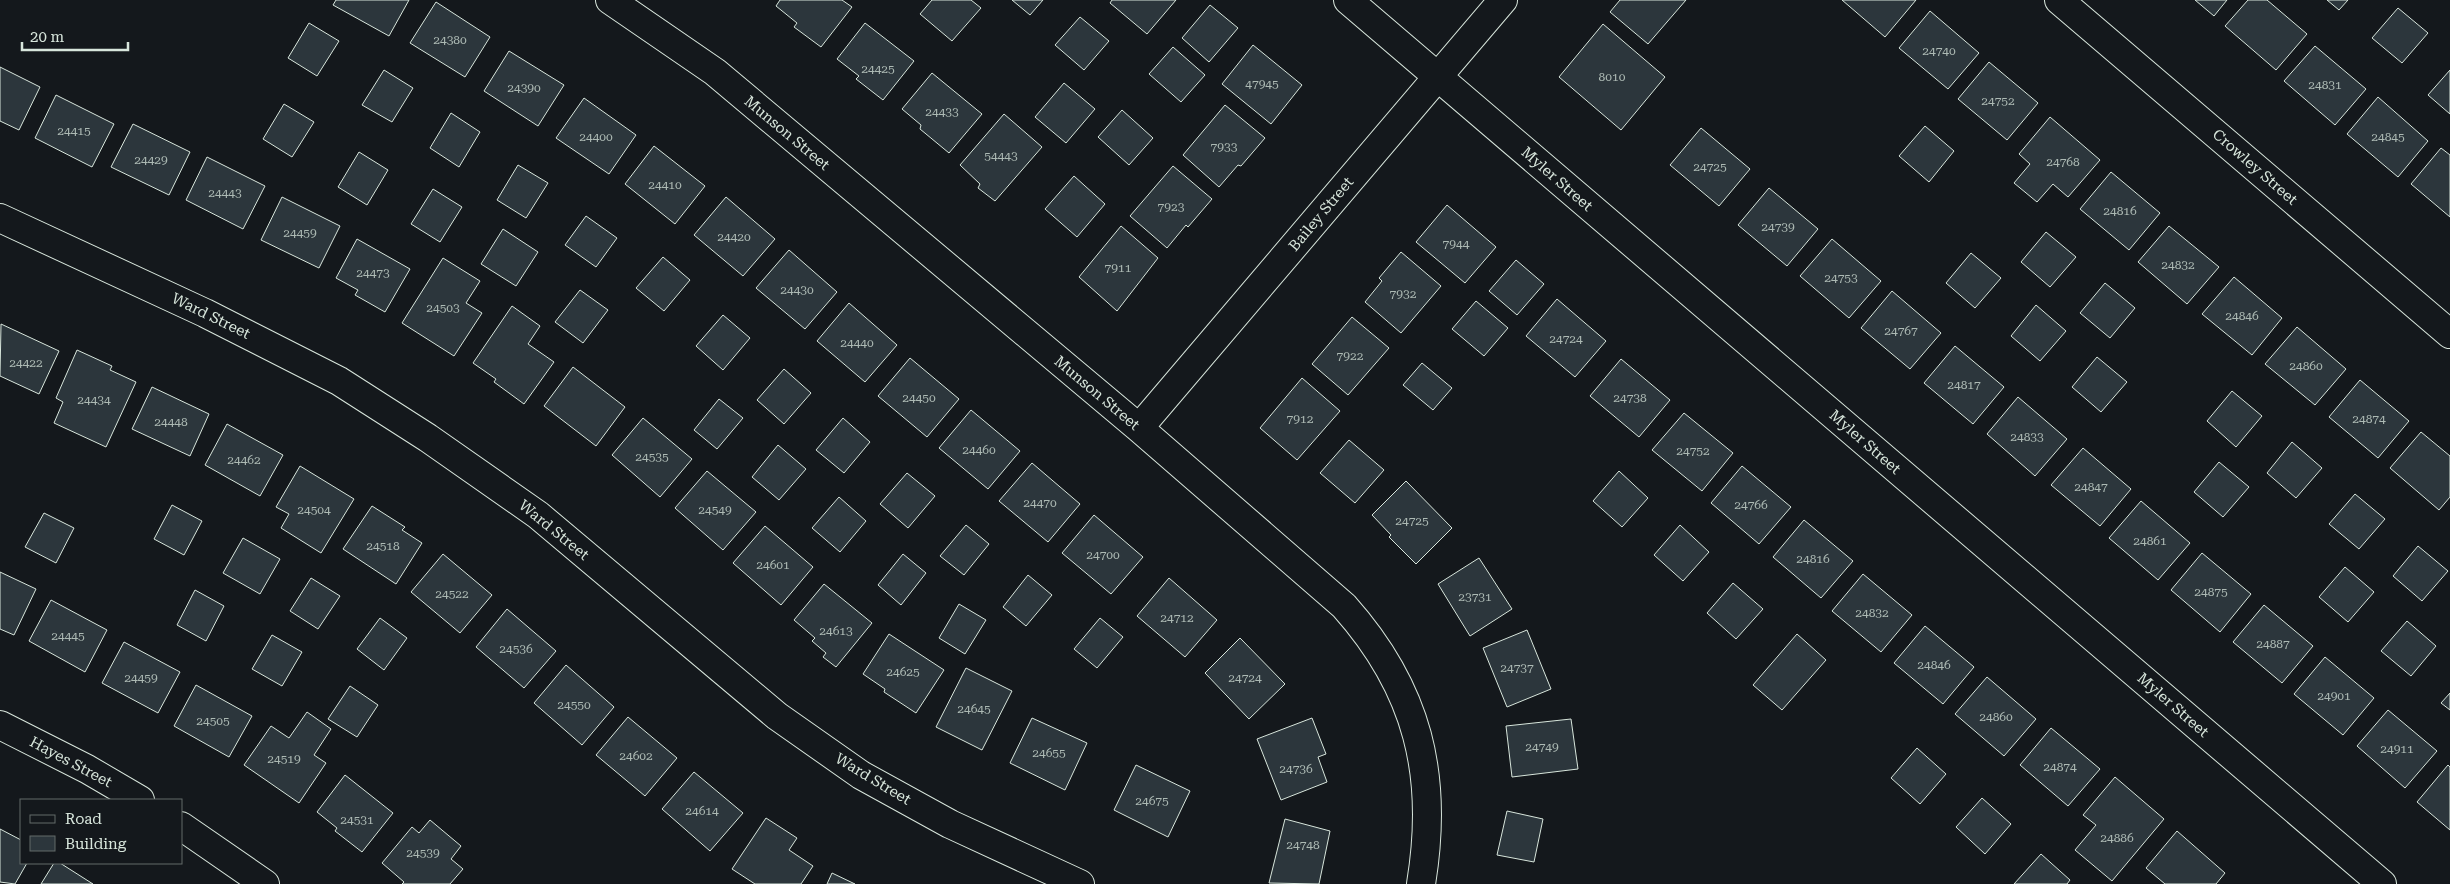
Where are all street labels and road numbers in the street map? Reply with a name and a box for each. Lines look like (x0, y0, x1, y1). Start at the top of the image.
street label: Munson Street (741, 92, 834, 174)
street label: Crowley Street (2209, 125, 2301, 209)
street label: Myler Street (1518, 143, 1597, 215)
street label: Bailey Street (1285, 173, 1357, 255)
street label: Ward Street (169, 289, 254, 343)
street label: Munson Street (1051, 352, 1144, 434)
street label: Myler Street (1826, 406, 1905, 478)
street label: Ward Street (515, 496, 593, 564)
street label: Myler Street (2134, 669, 2213, 741)
street label: Hayes Street (27, 733, 116, 791)
street label: Ward Street (832, 749, 914, 809)

